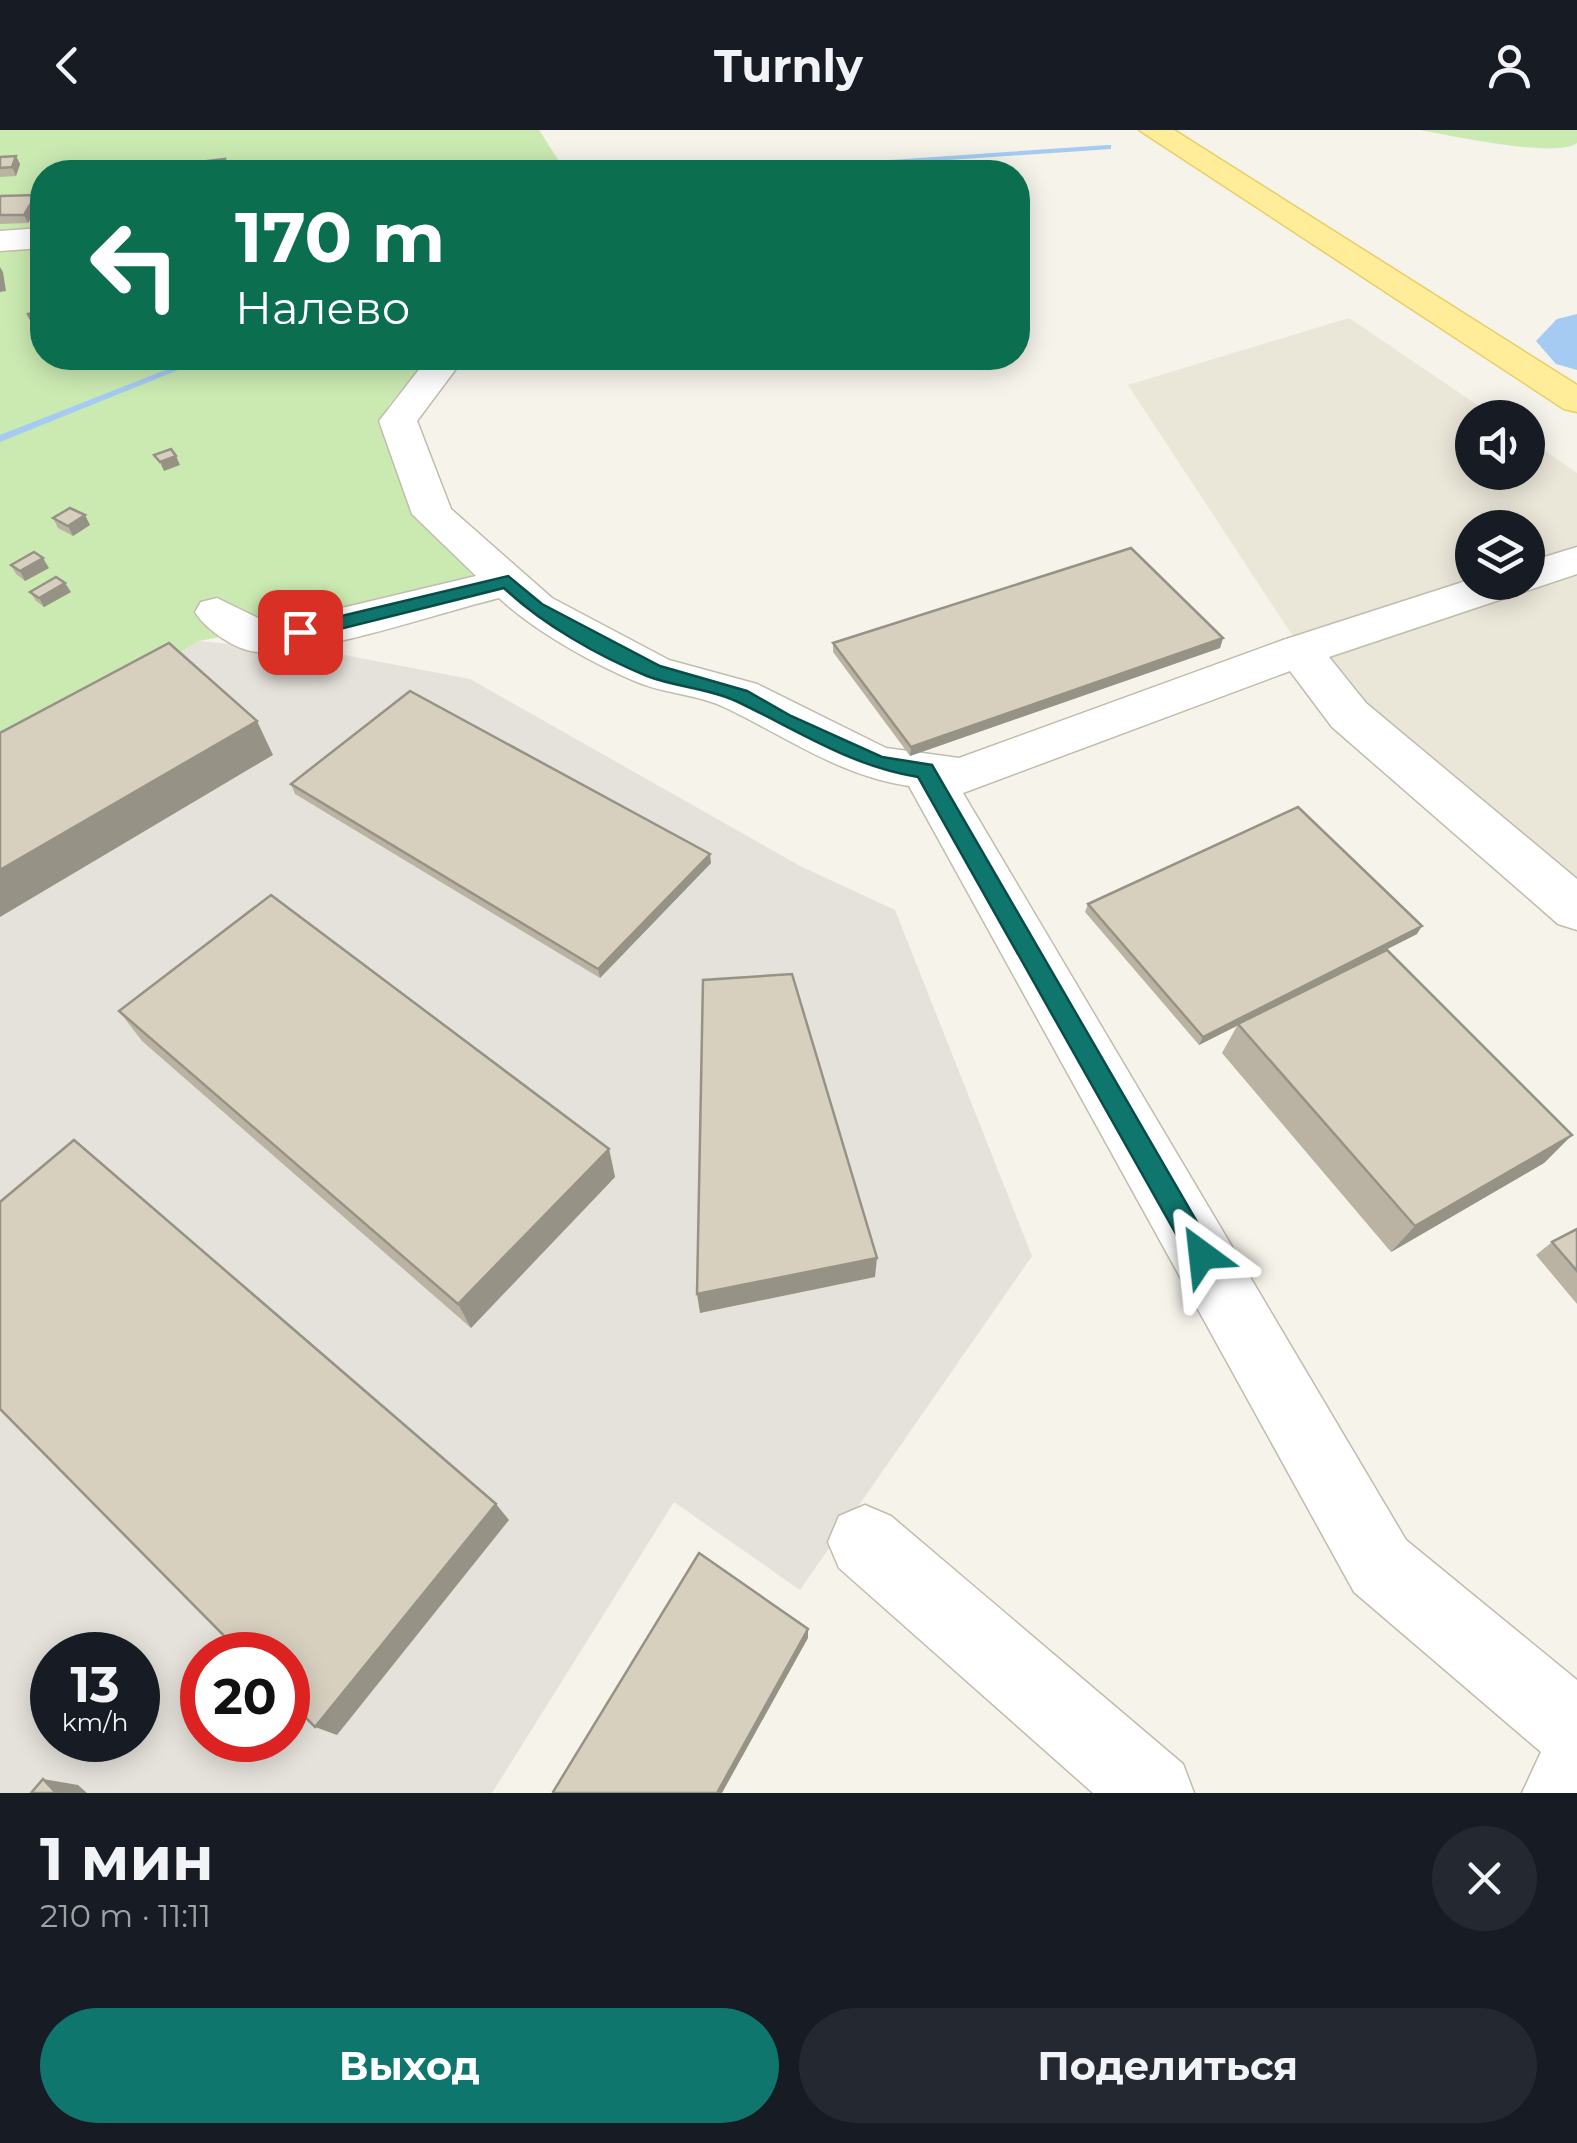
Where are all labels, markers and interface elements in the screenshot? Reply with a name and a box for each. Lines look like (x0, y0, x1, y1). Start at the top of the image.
icon: back (40, 38, 95, 93)
text: Turnly (714, 38, 863, 93)
icon: person (1482, 38, 1537, 93)
text: 170 m (235, 194, 445, 280)
icon: left (70, 200, 200, 330)
text: Налево (235, 280, 410, 335)
map controls (1455, 400, 1545, 600)
button: sound (1455, 400, 1545, 490)
button: layers (1455, 510, 1545, 600)
pin (258, 590, 343, 675)
icon: arrive (273, 605, 328, 660)
position arrow (1150, 1203, 1254, 1307)
speed limit sign: 20 (180, 1632, 310, 1762)
text: 13 (70, 1654, 120, 1715)
text: km/h (62, 1707, 128, 1737)
text: 1 мин (40, 1822, 214, 1895)
button: close (1432, 1826, 1537, 1931)
text: 210 m · 11:11 (40, 1896, 211, 1935)
button: Выход (40, 2008, 779, 2123)
button: Поделиться (799, 2008, 1537, 2123)

